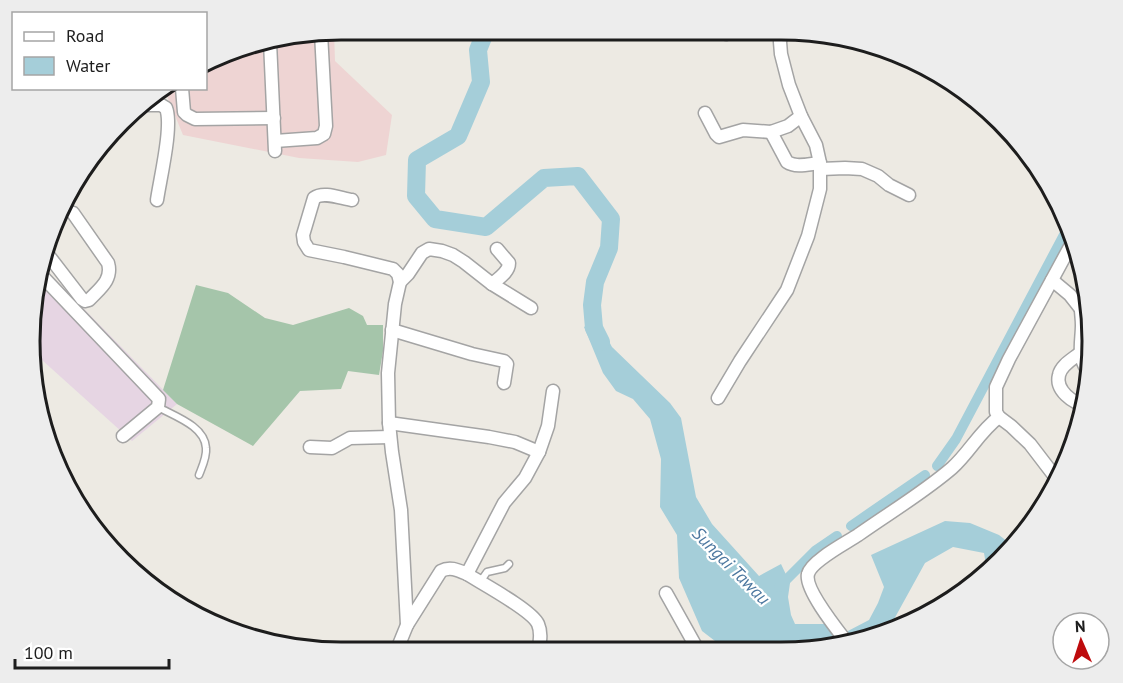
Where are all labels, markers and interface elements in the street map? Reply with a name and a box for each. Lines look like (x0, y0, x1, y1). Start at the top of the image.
legend (12, 12, 207, 90)
text: Road (66, 24, 104, 47)
text: Water (66, 54, 110, 77)
water label: Sungai Tawau (687, 522, 775, 610)
north arrow (1051, 611, 1111, 671)
text: N (1074, 616, 1086, 636)
scale bar (15, 632, 170, 670)
text: 100 m (24, 641, 73, 664)

